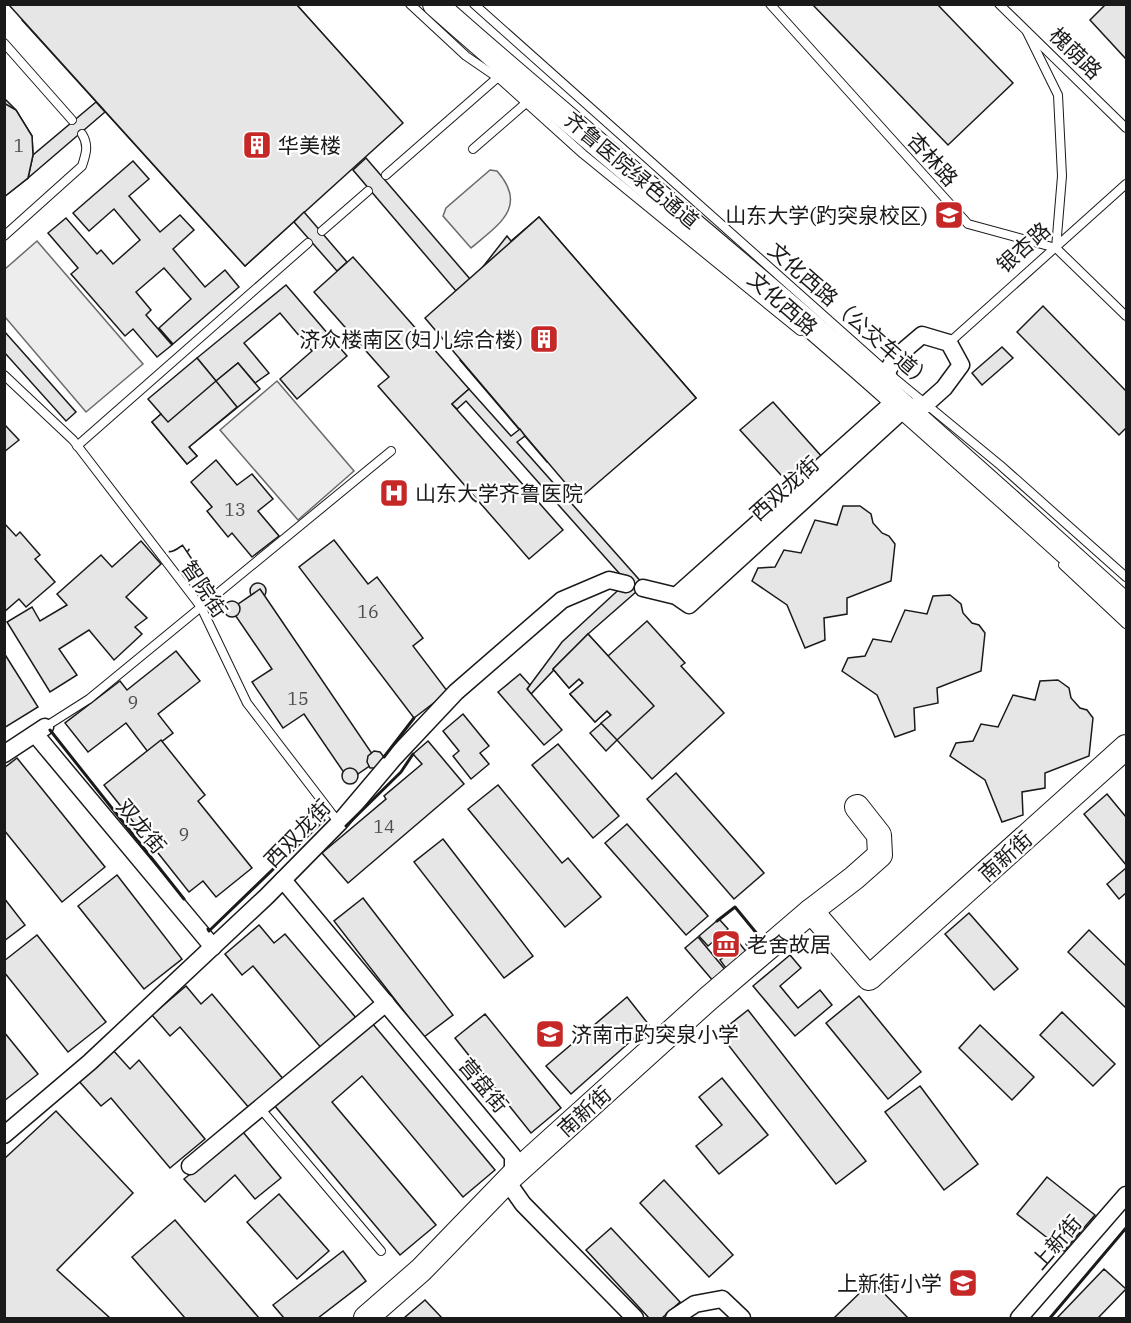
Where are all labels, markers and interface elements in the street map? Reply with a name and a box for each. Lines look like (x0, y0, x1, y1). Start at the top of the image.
street label: 槐荫路 (1044, 21, 1108, 85)
street label: 齐鲁医院绿色通道 (559, 105, 705, 235)
street label: 杏林路 (902, 126, 964, 192)
building icon: 华美楼 (241, 129, 273, 161)
place label: 华美楼 (278, 131, 341, 159)
house number: 1 (14, 134, 24, 157)
school or university icon: 山东大学(趵突泉校区) (933, 199, 965, 231)
place label: 山东大学(趵突泉校区) (725, 201, 928, 229)
street label: 银杏路 (990, 216, 1056, 278)
street label: 文化西路（公交车道） (763, 236, 939, 394)
street label: 文化西路 (742, 265, 824, 341)
building icon: 济众楼南区(妇儿综合楼) (528, 323, 560, 355)
place label: 济众楼南区(妇儿综合楼) (299, 325, 523, 353)
street label: 西双龙街 (743, 449, 825, 527)
hospital icon: 山东大学齐鲁医院 (378, 477, 410, 509)
place label: 山东大学齐鲁医院 (415, 479, 583, 507)
house number: 13 (224, 498, 246, 521)
street label: 广智院街 (164, 537, 234, 623)
house number: 16 (357, 600, 379, 623)
house number: 15 (287, 687, 309, 710)
house number: 9 (128, 691, 138, 714)
street label: 双龙街 (111, 793, 173, 859)
street label: 西双龙街 (258, 793, 336, 873)
house number: 14 (373, 815, 395, 838)
house number: 9 (179, 823, 189, 846)
street label: 南新街 (972, 825, 1038, 887)
museum icon: 老舍故居 (710, 928, 742, 960)
place label: 老舍故居 (747, 930, 831, 958)
school or university icon: 济南市趵突泉小学 (534, 1018, 566, 1050)
place label: 济南市趵突泉小学 (571, 1020, 739, 1048)
street label: 营盘街 (453, 1052, 515, 1118)
street label: 南新街 (551, 1080, 617, 1142)
street label: 上新街 (1025, 1209, 1087, 1275)
school or university icon: 上新街小学 (947, 1267, 979, 1299)
place label: 上新街小学 (837, 1269, 942, 1297)

